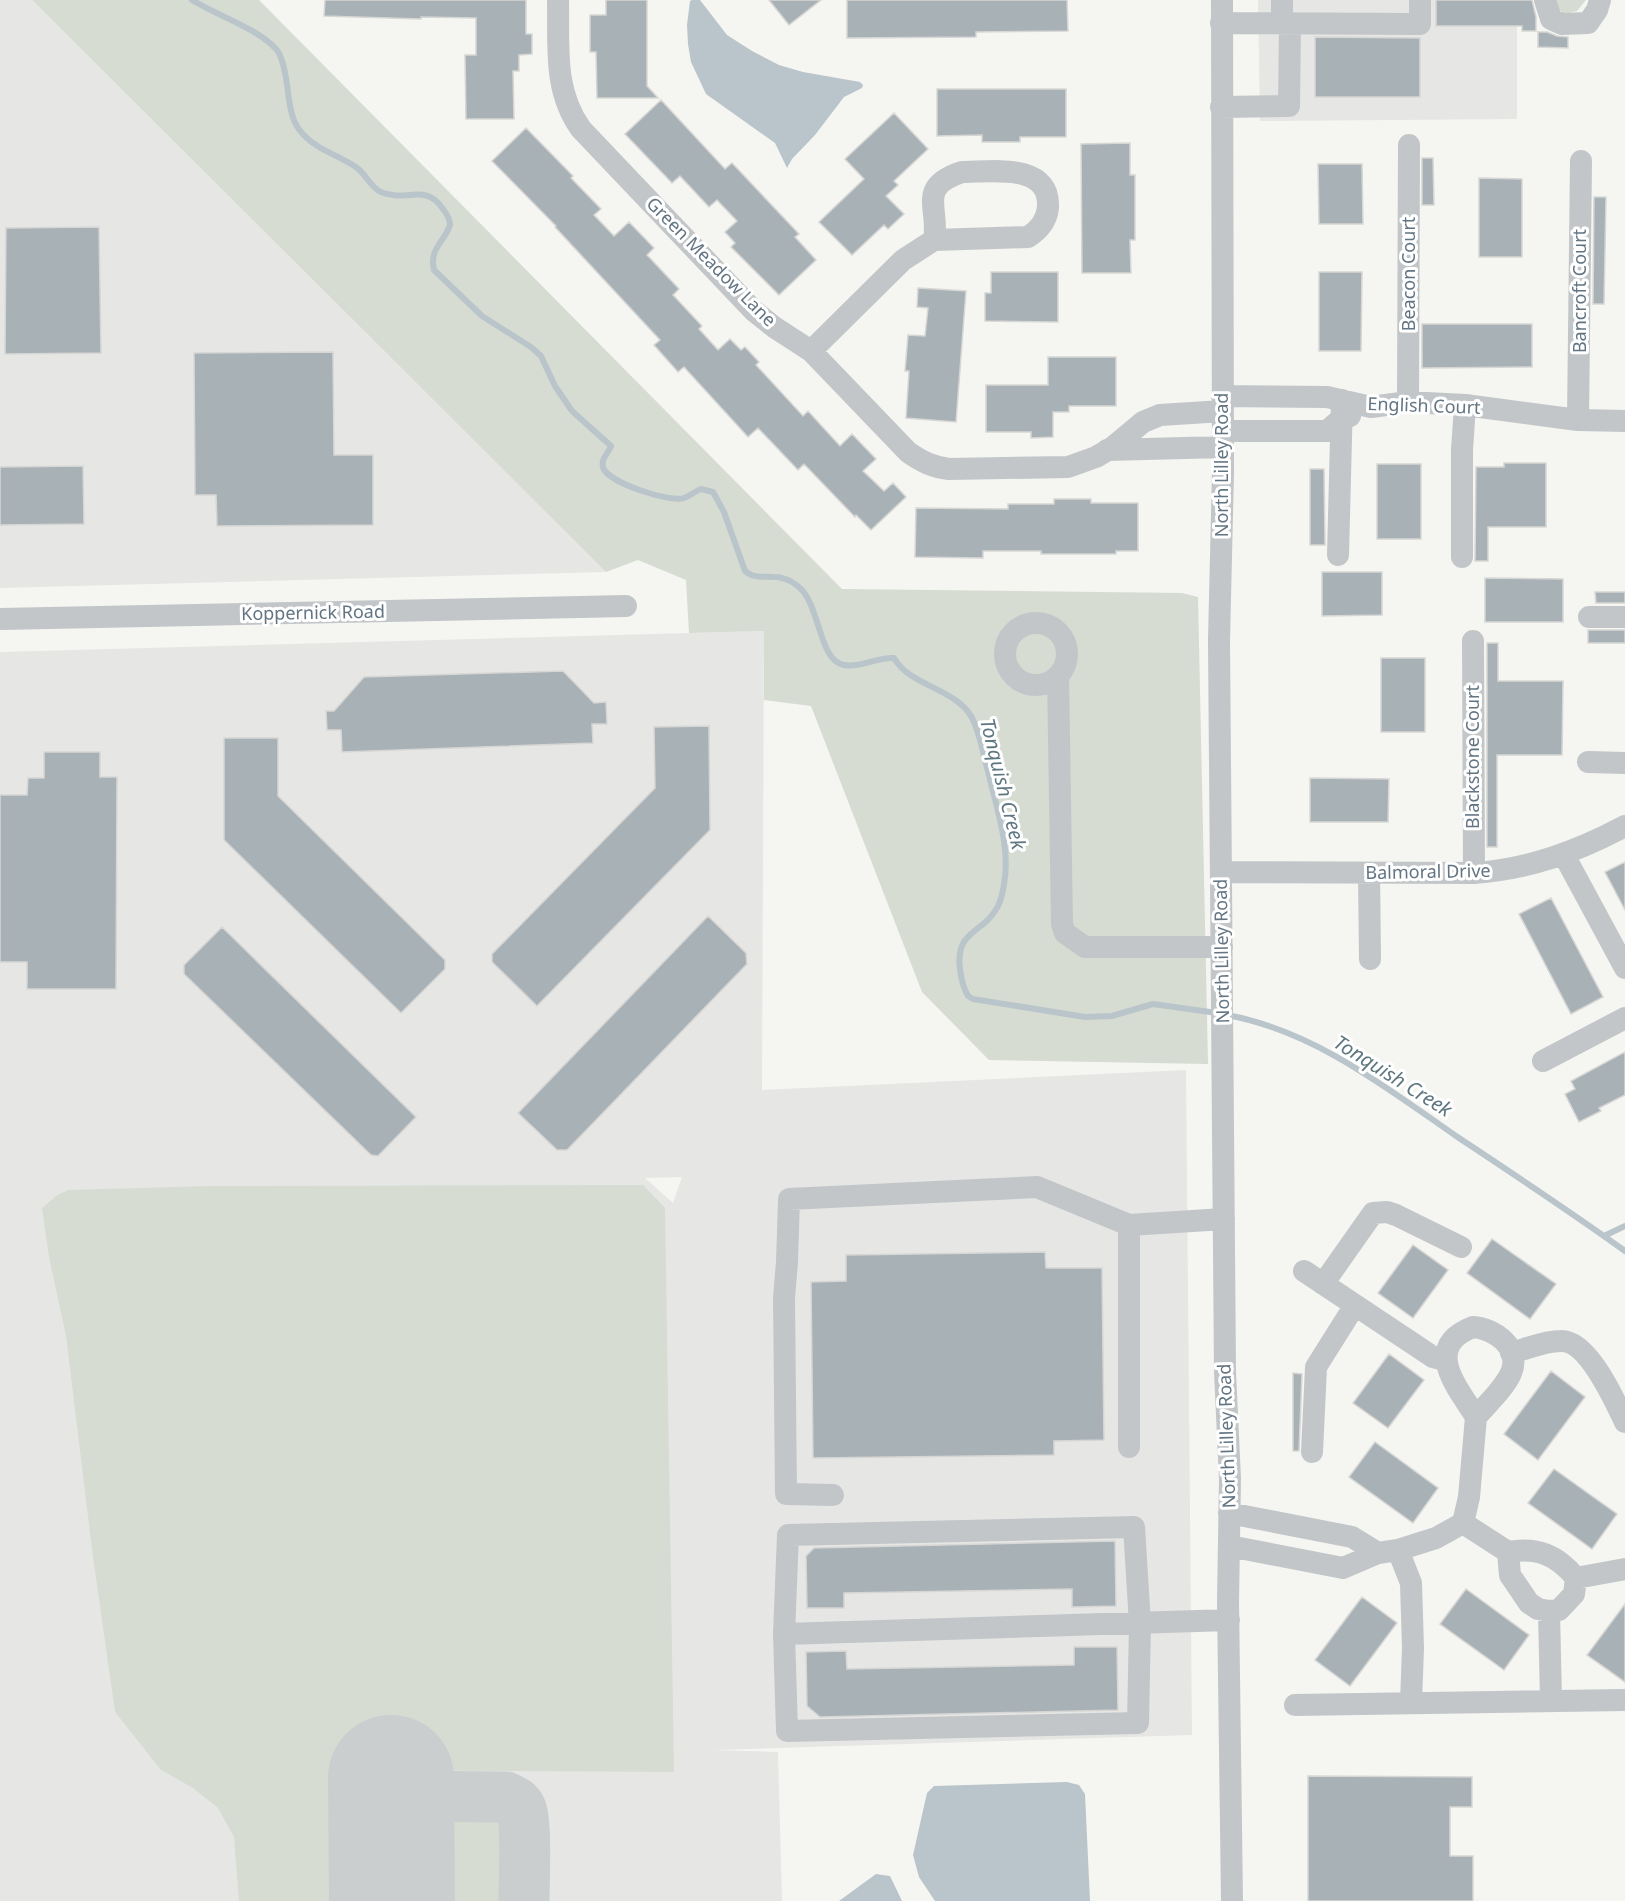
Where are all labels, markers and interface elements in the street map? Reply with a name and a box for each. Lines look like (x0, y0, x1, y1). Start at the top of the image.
street label: Green Meadow Lane (642, 191, 782, 331)
street label: Beacon Court (1396, 216, 1420, 331)
street label: Bancroft Court (1567, 228, 1591, 353)
street label: English Court (1367, 391, 1482, 419)
street label: North Lilley Road (1209, 393, 1233, 537)
street label: Koppernick Road (241, 599, 385, 625)
street label: Blackstone Court (1460, 685, 1484, 829)
water label: Tonquish Creek (974, 715, 1033, 853)
street label: Balmoral Drive (1365, 858, 1491, 884)
street label: North Lilley Road (1208, 879, 1234, 1024)
water label: Tonquish Creek (1329, 1029, 1458, 1123)
street label: North Lilley Road (1211, 1363, 1241, 1509)

